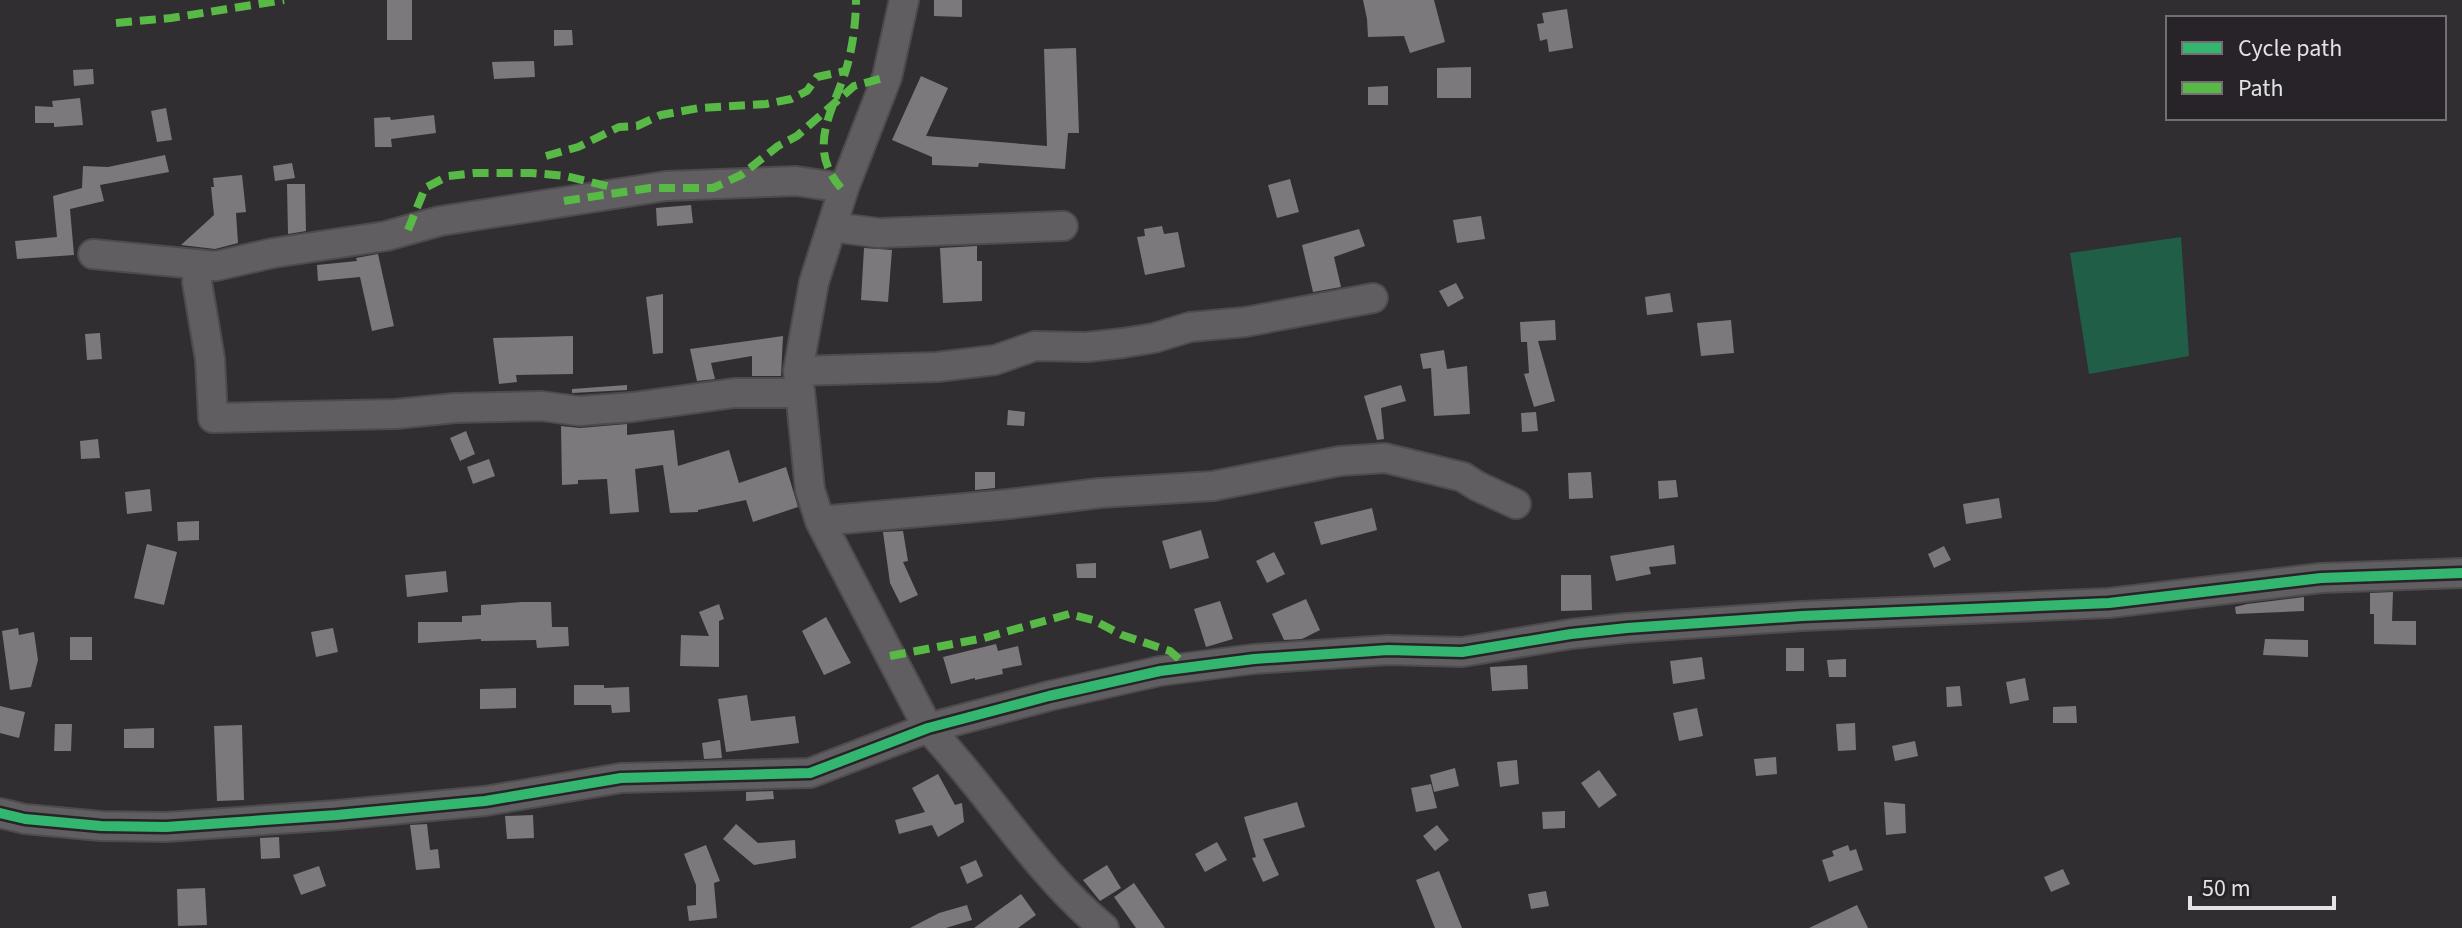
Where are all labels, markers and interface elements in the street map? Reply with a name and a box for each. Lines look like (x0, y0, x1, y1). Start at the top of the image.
legend (2166, 16, 2446, 120)
text: Cycle path (2238, 31, 2342, 66)
text: Path (2238, 71, 2284, 106)
scale bar (2190, 860, 2334, 910)
text: 50 m (2202, 871, 2251, 906)

